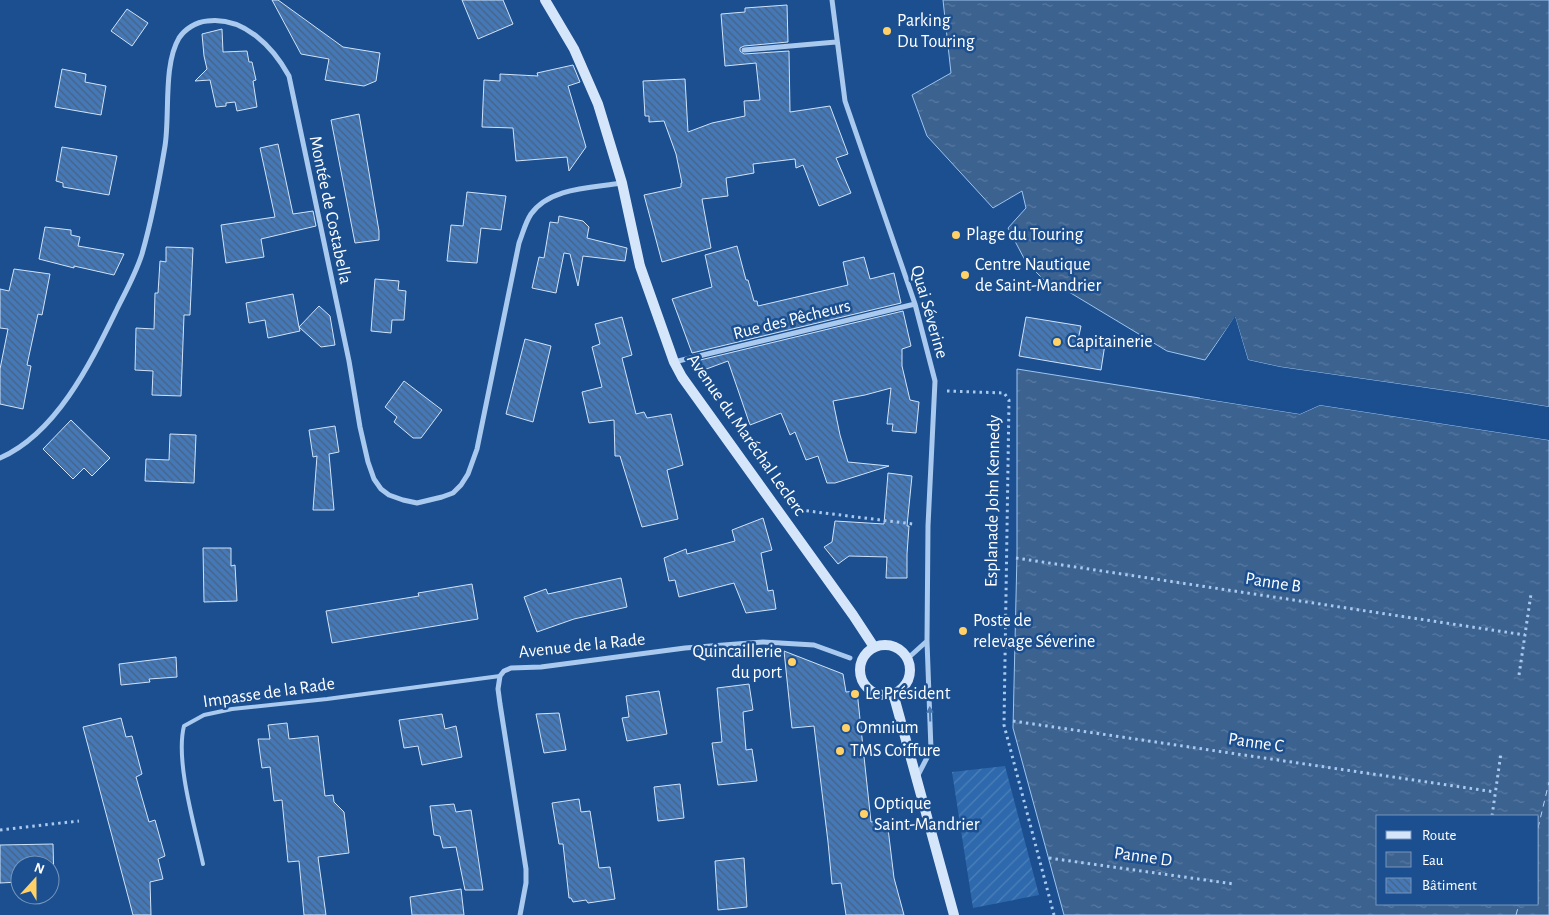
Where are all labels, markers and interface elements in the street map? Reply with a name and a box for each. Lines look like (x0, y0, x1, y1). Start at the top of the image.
place label: Parking Du Touring (897, 12, 975, 51)
marker: Parking Du Touring (881, 25, 893, 37)
street label: Montée de Costabella (306, 134, 354, 286)
place label: Plage du Touring (966, 226, 1084, 244)
marker: Plage du Touring (950, 229, 962, 241)
place label: Centre Nautique de Saint-Mandrier (975, 256, 1101, 295)
street label: Quai Séverine (907, 263, 951, 361)
marker: Centre Nautique de Saint-Mandrier (959, 269, 971, 281)
street label: Rue des Pêcheurs (731, 297, 853, 343)
place label: Capitainerie (1067, 333, 1153, 351)
marker: Capitainerie (1051, 336, 1063, 348)
street label: Avenue du Maréchal Leclerc (683, 351, 809, 519)
street label: Esplanade John Kennedy (982, 414, 1004, 587)
street label: Panne B (1244, 570, 1302, 596)
place label: Poste de relevage Séverine (973, 612, 1095, 651)
marker: Poste de relevage Séverine (957, 625, 969, 637)
street label: Avenue de la Rade (518, 630, 646, 662)
place label: Quincaillerie du port (693, 643, 782, 682)
marker: Quincaillerie du port (786, 656, 798, 668)
street label: Impasse de la Rade (202, 675, 336, 711)
place label: Le Président (865, 685, 951, 703)
marker: Le Président (849, 688, 861, 700)
one-way arrow (925, 706, 933, 722)
place label: Omnium (856, 719, 919, 737)
marker: Omnium (840, 722, 852, 734)
street label: Panne C (1227, 730, 1285, 756)
place label: TMS Coiffure (850, 742, 941, 760)
marker: TMS Coiffure (834, 745, 846, 757)
place label: Optique Saint-Mandrier (874, 795, 980, 834)
marker: Optique Saint-Mandrier (858, 808, 870, 820)
legend (1376, 815, 1539, 905)
text: Route (1422, 828, 1456, 843)
street label: Panne D (1113, 844, 1173, 870)
text: Eau (1422, 853, 1444, 868)
north arrow (10, 855, 60, 905)
text: N (32, 861, 46, 877)
text: Bâtiment (1422, 878, 1477, 893)

